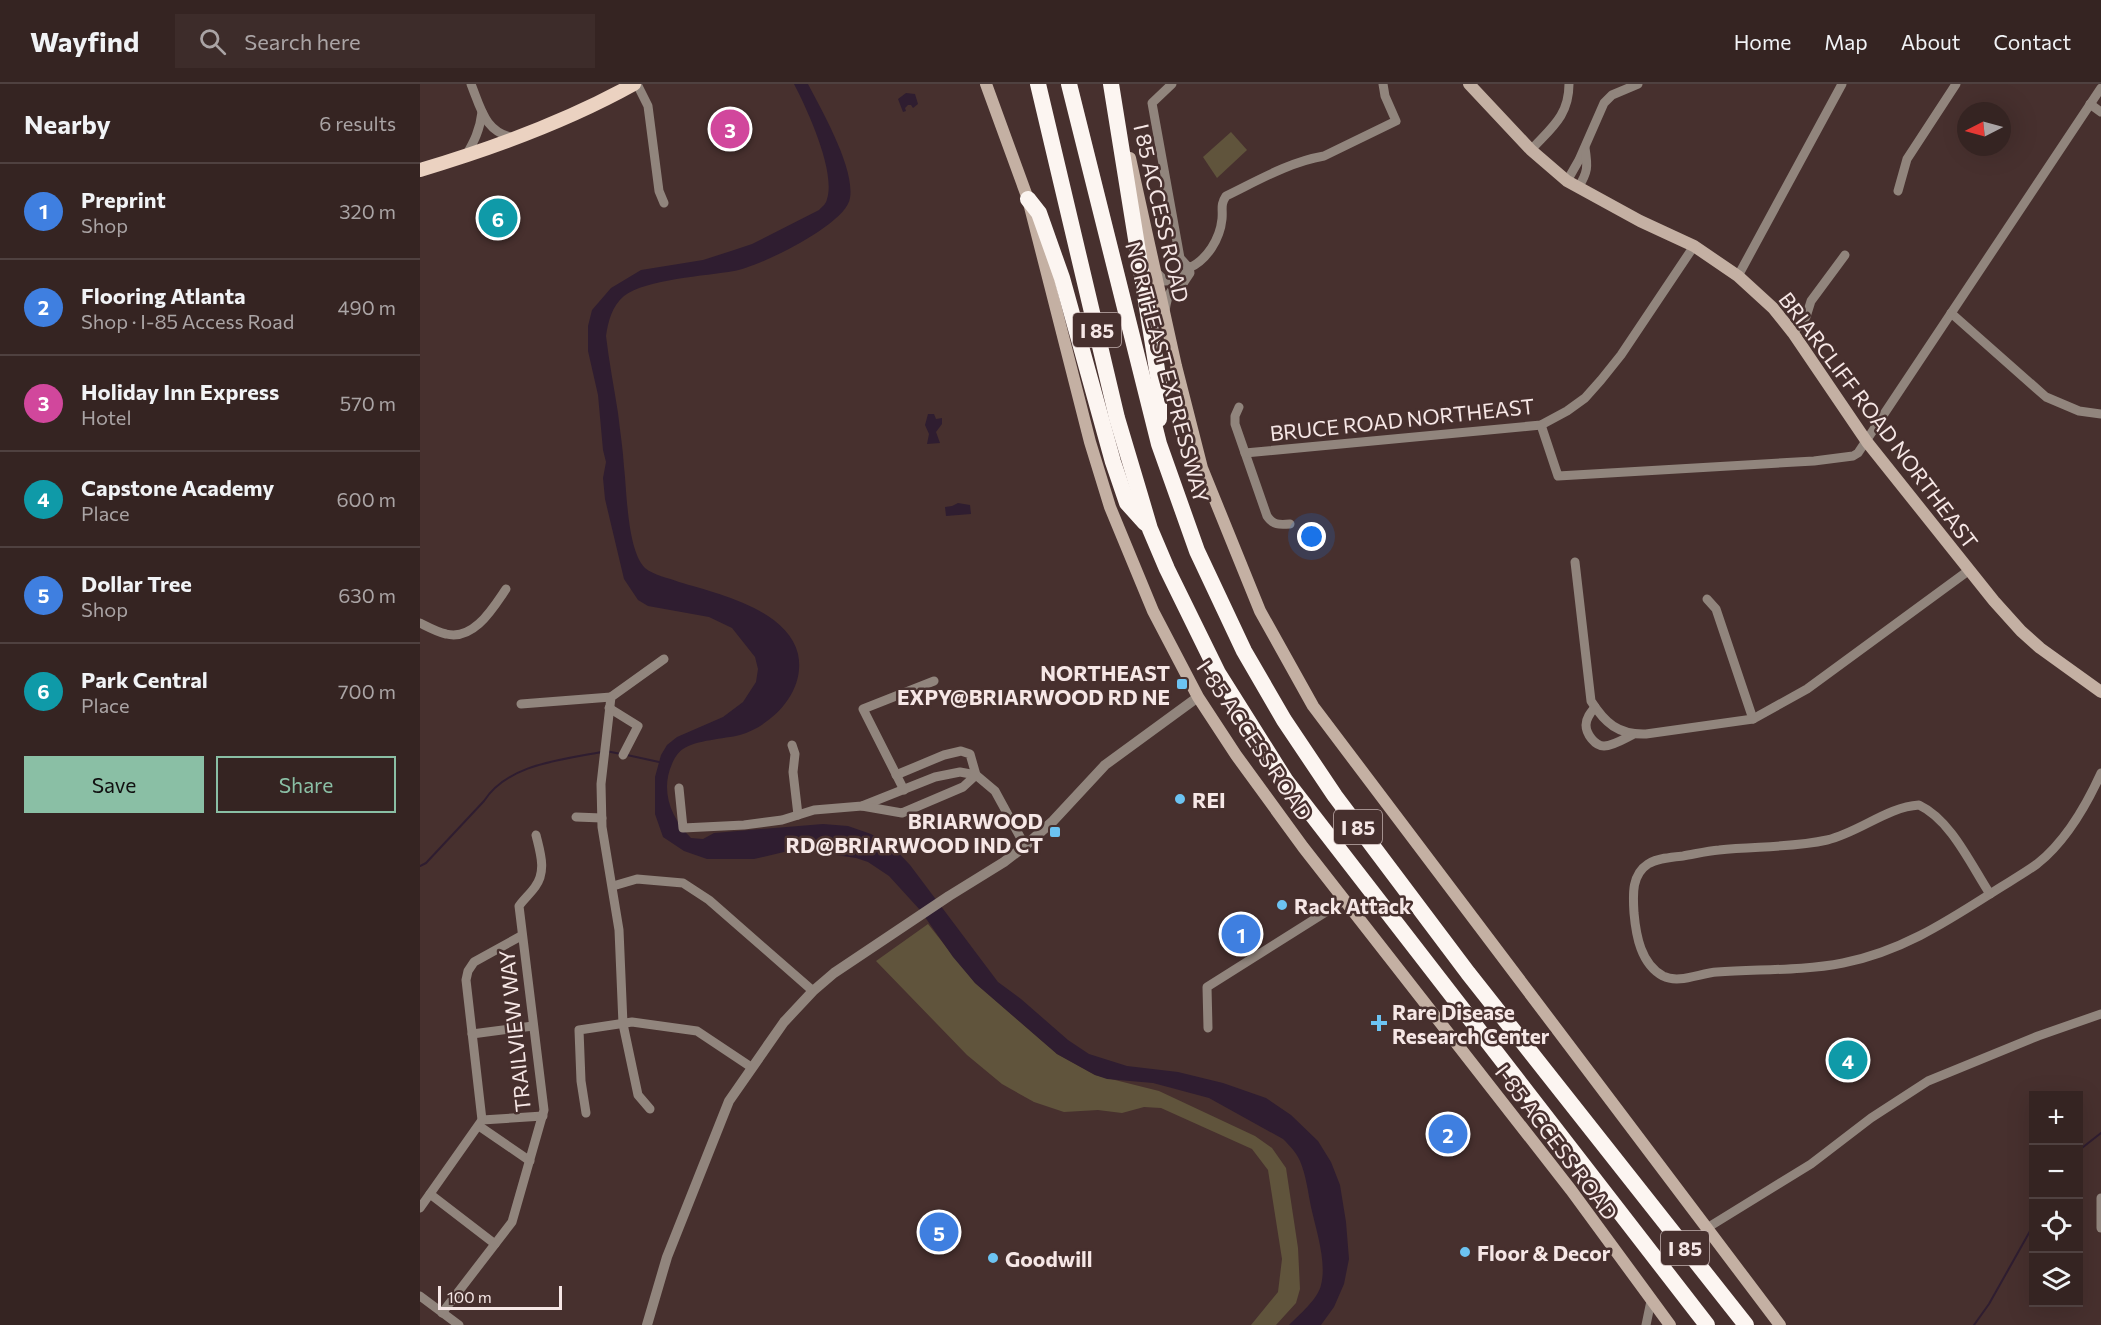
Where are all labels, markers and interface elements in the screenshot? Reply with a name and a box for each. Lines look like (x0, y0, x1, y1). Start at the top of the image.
search box (175, 14, 595, 68)
text: Wayfind (30, 24, 139, 58)
icon: search (196, 25, 229, 58)
text: Search here (244, 28, 361, 55)
text: Home (1734, 29, 1791, 54)
text: Map (1824, 29, 1868, 54)
text: About (1901, 29, 1960, 54)
text: Contact (1993, 29, 2071, 54)
north arrow (1957, 102, 2011, 156)
pin: 3 (710, 106, 750, 152)
text: Nearby (24, 108, 111, 139)
text: 6 results (319, 111, 396, 135)
street label: I 85 ACCESS ROAD (1129, 121, 1195, 305)
text: Preprint (81, 186, 166, 213)
pin: 6 (478, 196, 518, 240)
text: 1 (39, 199, 48, 223)
text: 320 m (339, 199, 396, 223)
text: Shop (81, 213, 128, 237)
street label: NORTHEAST EXPRESSWAY (1121, 239, 1215, 506)
text: Flooring Atlanta (81, 282, 246, 309)
street label: BRIARCLIFF ROAD NORTHEAST (1774, 287, 1984, 553)
text: 2 (38, 295, 49, 319)
text: 490 m (338, 295, 396, 319)
text: Shop · I-85 Access Road (81, 309, 294, 333)
road number: I 85 (1073, 313, 1121, 347)
text: Holiday Inn Express (81, 378, 279, 405)
text: 3 (38, 391, 49, 415)
text: 570 m (340, 391, 396, 415)
street label: BRUCE ROAD NORTHEAST (1268, 393, 1536, 445)
text: Hotel (81, 405, 131, 429)
text: Capstone Academy (81, 474, 274, 501)
text: 4 (37, 487, 50, 511)
text: 600 m (336, 487, 396, 511)
text: Place (81, 501, 130, 525)
your location (1297, 522, 1326, 551)
text: Dollar Tree (81, 570, 192, 597)
text: 5 (38, 583, 49, 607)
text: 630 m (338, 583, 396, 607)
text: Shop (81, 597, 128, 621)
street label: I-85 ACCESS ROAD (1192, 655, 1318, 825)
place label: NORTHEAST EXPY@BRIARWOOD RD NE (897, 660, 1170, 709)
text: Park Central (81, 666, 208, 693)
marker: NORTHEAST EXPY@BRIARWOOD RD NE (1175, 677, 1189, 691)
text: 6 (37, 679, 50, 703)
text: 700 m (338, 679, 396, 703)
text: Place (81, 693, 130, 717)
button: Save (24, 756, 204, 813)
button: Share (216, 756, 396, 813)
place label: REI (1192, 787, 1226, 812)
marker: REI (1173, 792, 1187, 806)
place label: BRIARWOOD RD@BRIARWOOD IND CT (786, 808, 1043, 857)
road number: I 85 (1334, 810, 1382, 844)
marker: BRIARWOOD RD@BRIARWOOD IND CT (1048, 825, 1062, 839)
place label: Rack Attack (1294, 893, 1411, 918)
marker: Rack Attack (1275, 898, 1289, 912)
pin: 1 (1222, 912, 1260, 956)
street label: TRAILVIEW WAY (493, 949, 535, 1113)
place label: Rare Disease Research Center (1392, 999, 1550, 1048)
marker: Rare Disease Research Center (1370, 1014, 1388, 1032)
pin: 4 (1828, 1038, 1868, 1082)
street label: I-85 ACCESS ROAD (1491, 1060, 1623, 1224)
map controls (2029, 1091, 2083, 1307)
button: + (2029, 1091, 2083, 1145)
pin: 2 (1428, 1112, 1468, 1156)
button: − (2029, 1145, 2083, 1199)
button: locate (2029, 1199, 2083, 1253)
pin: 5 (920, 1210, 958, 1254)
road number: I 85 (1661, 1231, 1709, 1265)
place label: Floor & Decor (1477, 1240, 1611, 1265)
marker: Floor & Decor (1458, 1245, 1472, 1259)
place label: Goodwill (1005, 1246, 1092, 1271)
marker: Goodwill (986, 1251, 1000, 1265)
button: layers (2029, 1253, 2083, 1307)
scale bar (438, 1283, 562, 1310)
text: 100 m (447, 1287, 492, 1306)

